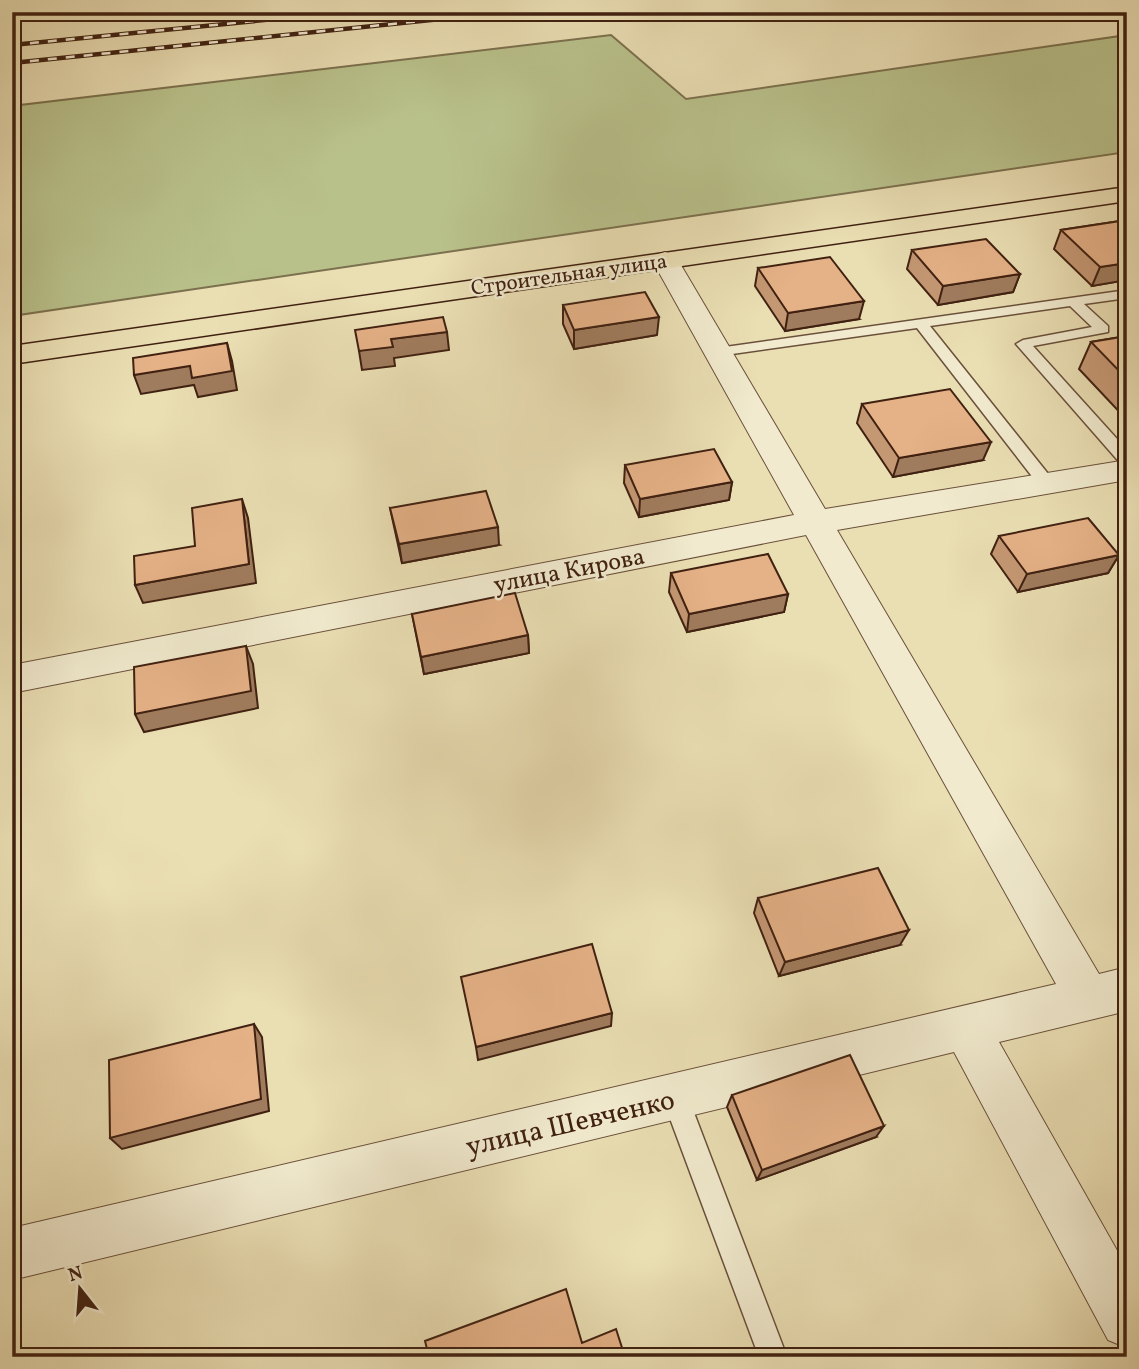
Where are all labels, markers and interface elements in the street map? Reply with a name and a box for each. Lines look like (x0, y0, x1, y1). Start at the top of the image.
street label: Строительная улица (469, 247, 669, 304)
street label: улица Кирова (491, 541, 648, 603)
street label: улица Шевченко (462, 1081, 679, 1167)
north arrow (46, 1254, 116, 1324)
text: N (65, 1260, 86, 1289)

